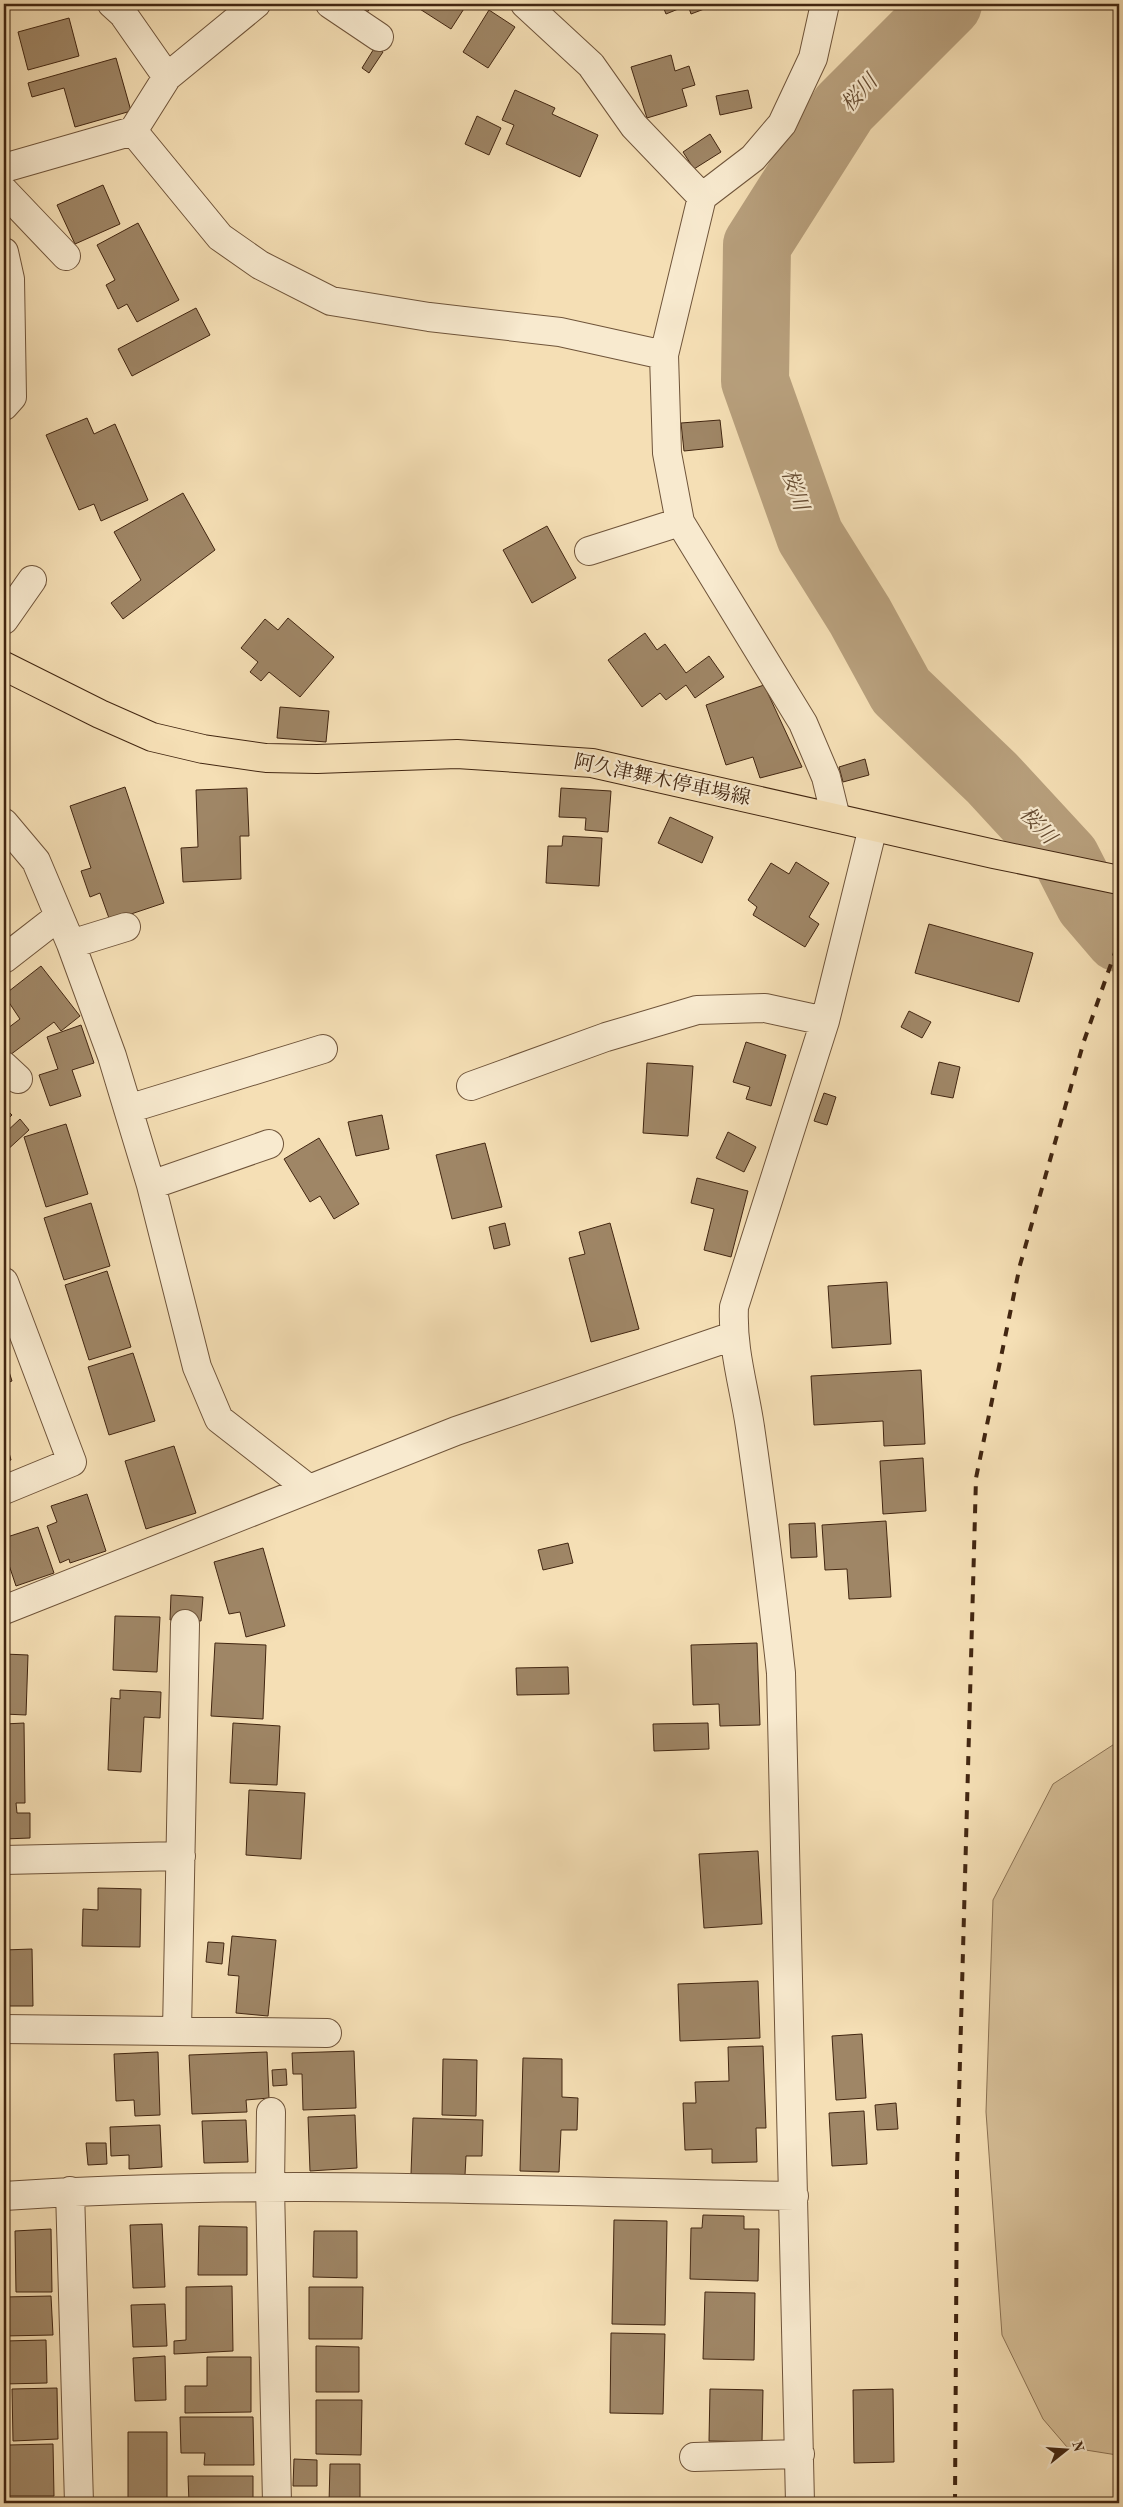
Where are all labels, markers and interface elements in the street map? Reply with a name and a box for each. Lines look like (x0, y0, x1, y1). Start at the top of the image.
water label: 桜川 (837, 69, 883, 117)
water label: 桜川 (777, 466, 813, 515)
street label: 阿久津舞木停車場線 (572, 751, 753, 809)
water label: 桜川 (1015, 802, 1062, 850)
north arrow (1040, 2424, 1090, 2474)
text: N (1069, 2439, 1086, 2454)

